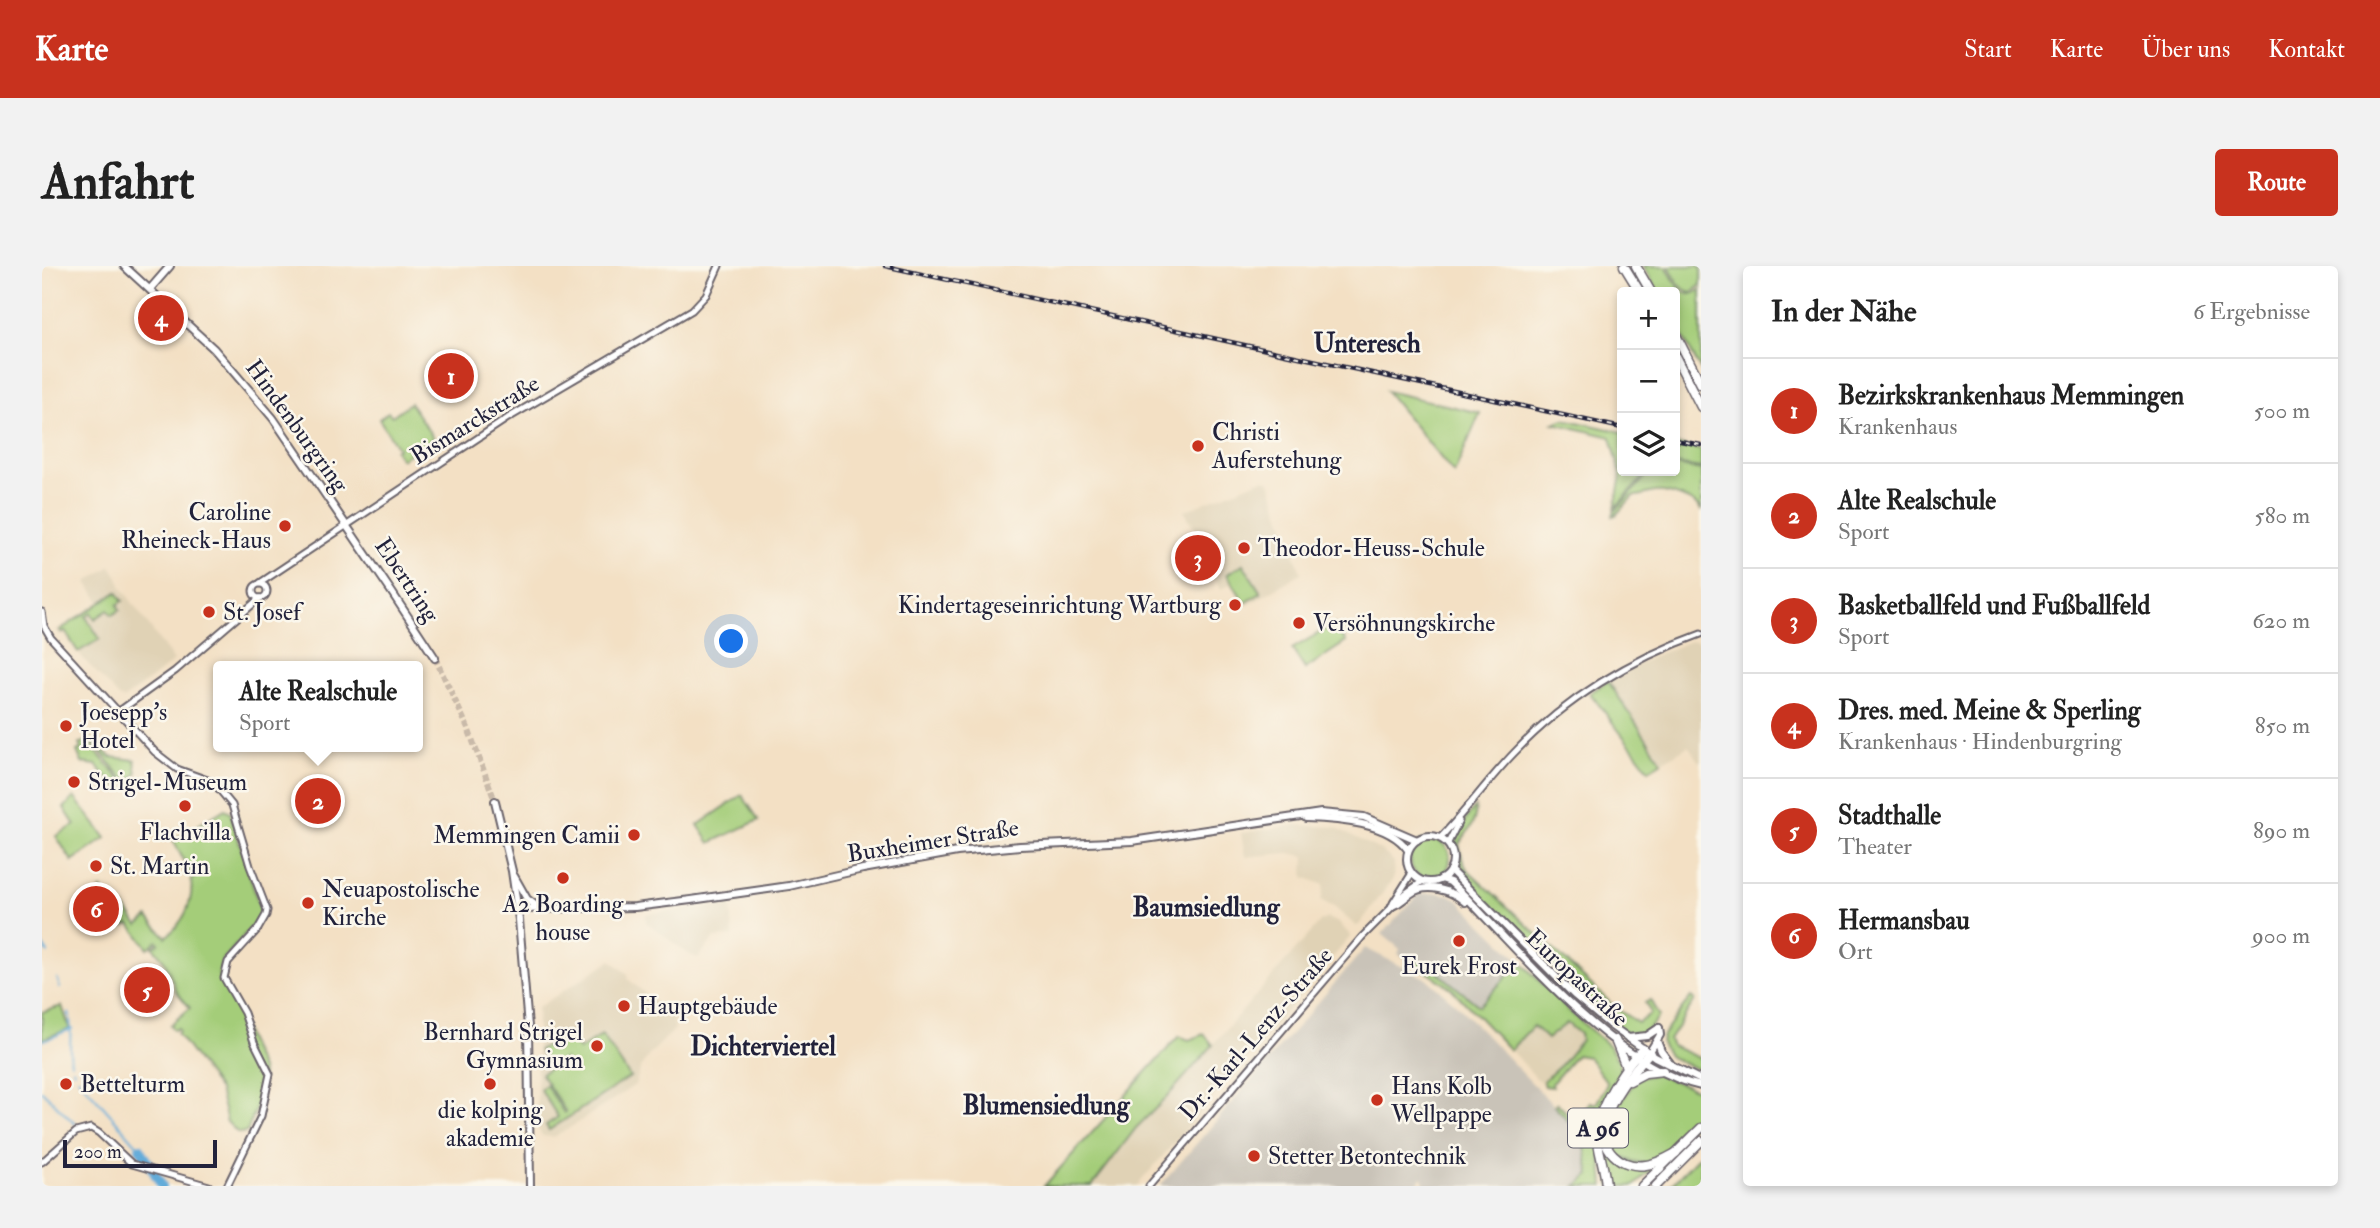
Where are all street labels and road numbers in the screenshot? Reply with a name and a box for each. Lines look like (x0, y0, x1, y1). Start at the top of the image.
street label: Hindenburgring (238, 353, 356, 499)
street label: Bismarckstraße (405, 368, 545, 472)
street label: Ebertring (367, 532, 447, 629)
street label: Buxheimer Straße (845, 812, 1021, 870)
street label: Europastraße (1519, 922, 1635, 1034)
street label: Dr.-Karl-Lenz-Straße (1172, 941, 1340, 1127)
road number: A 96 (1568, 1108, 1628, 1148)

